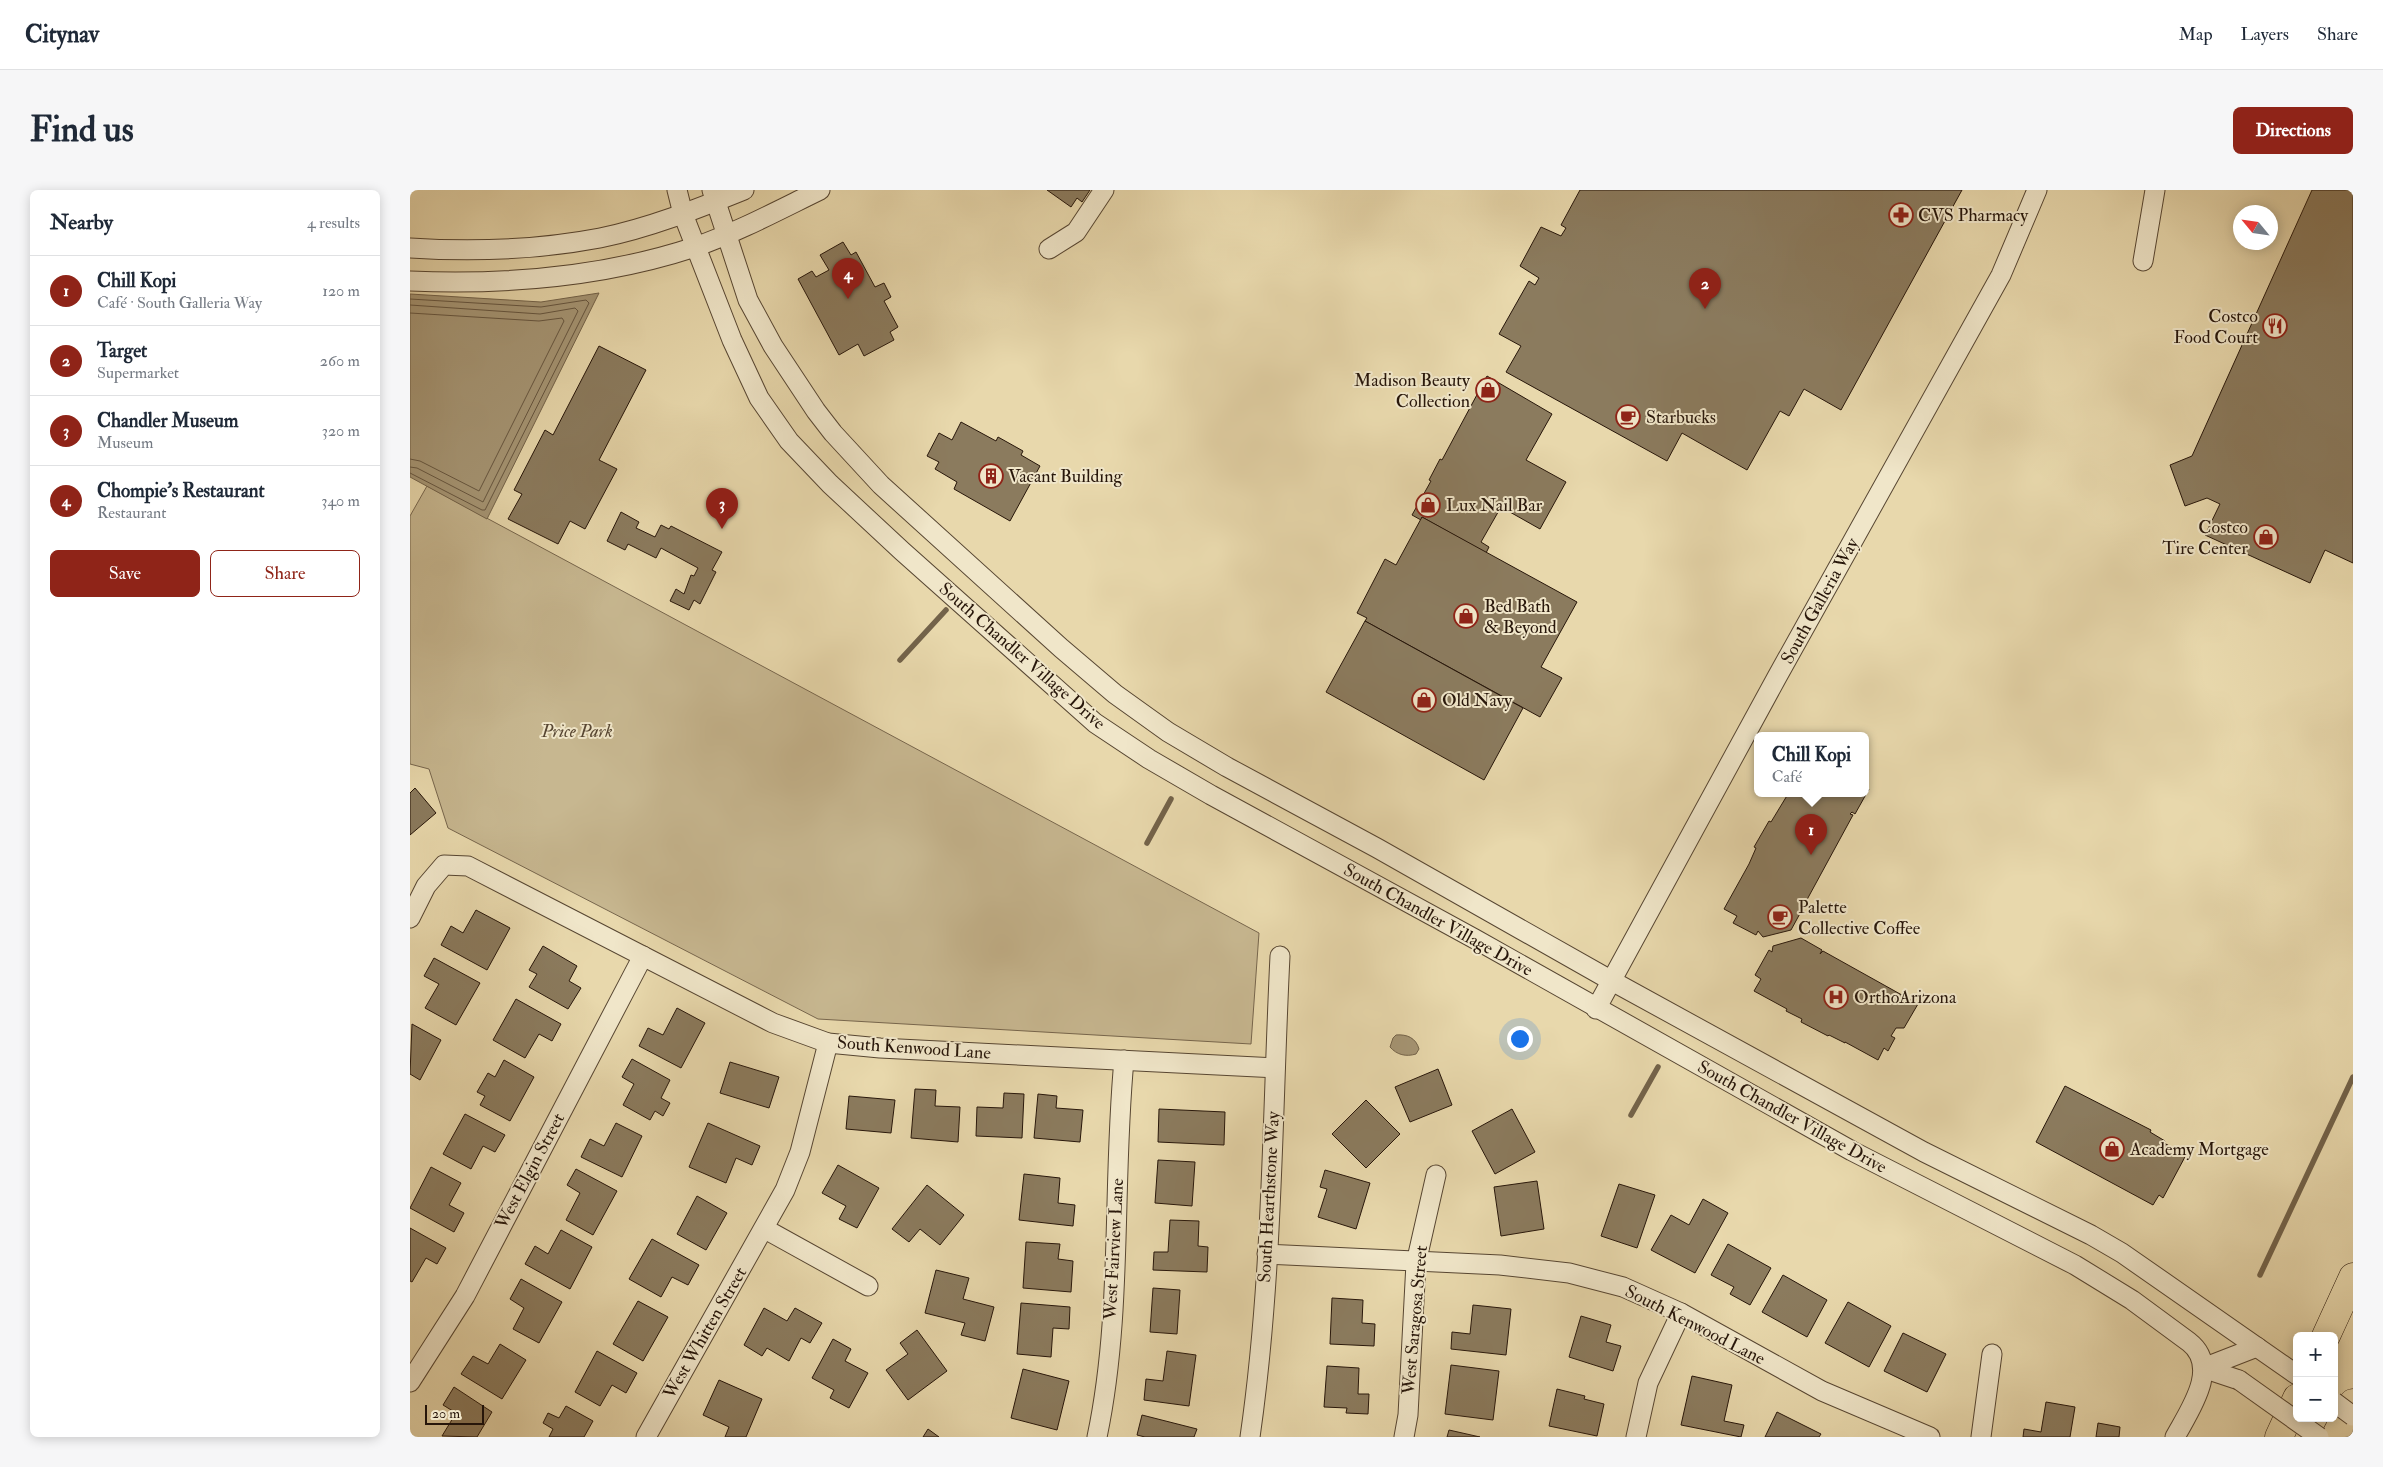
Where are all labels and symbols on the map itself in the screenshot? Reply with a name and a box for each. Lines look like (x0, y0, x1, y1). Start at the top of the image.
pharmacy icon: CVS Pharmacy (1888, 202, 1914, 228)
place label: CVS Pharmacy (1918, 204, 2029, 227)
north arrow (2233, 205, 2278, 250)
pin: 4 (832, 258, 864, 299)
pin: 2 (1689, 268, 1721, 309)
place label: Costco Food Court (2173, 305, 2258, 349)
restaurant icon: Costco Food Court (2262, 313, 2288, 339)
place label: Madison Beauty Collection (1354, 369, 1471, 413)
shop icon: Madison Beauty Collection (1475, 377, 1501, 403)
cafe icon: Starbucks (1615, 404, 1641, 430)
place label: Starbucks (1646, 406, 1716, 429)
building icon: Vacant Building (978, 463, 1004, 489)
place label: Vacant Building (1008, 465, 1123, 488)
pin: 3 (706, 488, 738, 529)
shop icon: Lux Nail Bar (1415, 492, 1441, 518)
place label: Lux Nail Bar (1446, 494, 1543, 517)
place label: Costco Tire Center (2162, 516, 2248, 560)
shop icon: Costco Tire Center (2253, 524, 2279, 550)
street label: South Galleria Way (1776, 533, 1865, 668)
street label: South Chandler Village Drive (934, 577, 1110, 735)
place label: Bed Bath & Beyond (1484, 595, 1557, 639)
shop icon: Bed Bath & Beyond (1453, 603, 1479, 629)
shop icon: Old Navy (1411, 687, 1437, 713)
place label: Old Navy (1442, 689, 1513, 712)
park label: Price Park (540, 720, 613, 743)
pin: 1 (1795, 814, 1827, 855)
street label: South Chandler Village Drive (1339, 858, 1537, 982)
place label: Palette Collective Coffee (1798, 896, 1921, 940)
cafe icon: Palette Collective Coffee (1767, 904, 1793, 930)
hospital icon: OrthoArizona (1823, 984, 1849, 1010)
place label: OrthoArizona (1854, 986, 1957, 1009)
your location (1507, 1026, 1533, 1052)
street label: South Kenwood Lane (836, 1031, 992, 1065)
street label: South Chandler Village Drive (1693, 1055, 1891, 1179)
street label: West Elgin Street (489, 1109, 570, 1234)
street label: South Hearthstone Way (1253, 1110, 1285, 1283)
shop icon: Academy Mortgage (2099, 1136, 2125, 1162)
place label: Academy Mortgage (2129, 1138, 2269, 1161)
street label: West Fairview Lane (1099, 1177, 1129, 1322)
street label: West Saragosa Street (1397, 1244, 1433, 1397)
street label: West Whitten Street (657, 1263, 752, 1404)
street label: South Kenwood Lane (1621, 1280, 1769, 1370)
scale bar (425, 1402, 484, 1425)

